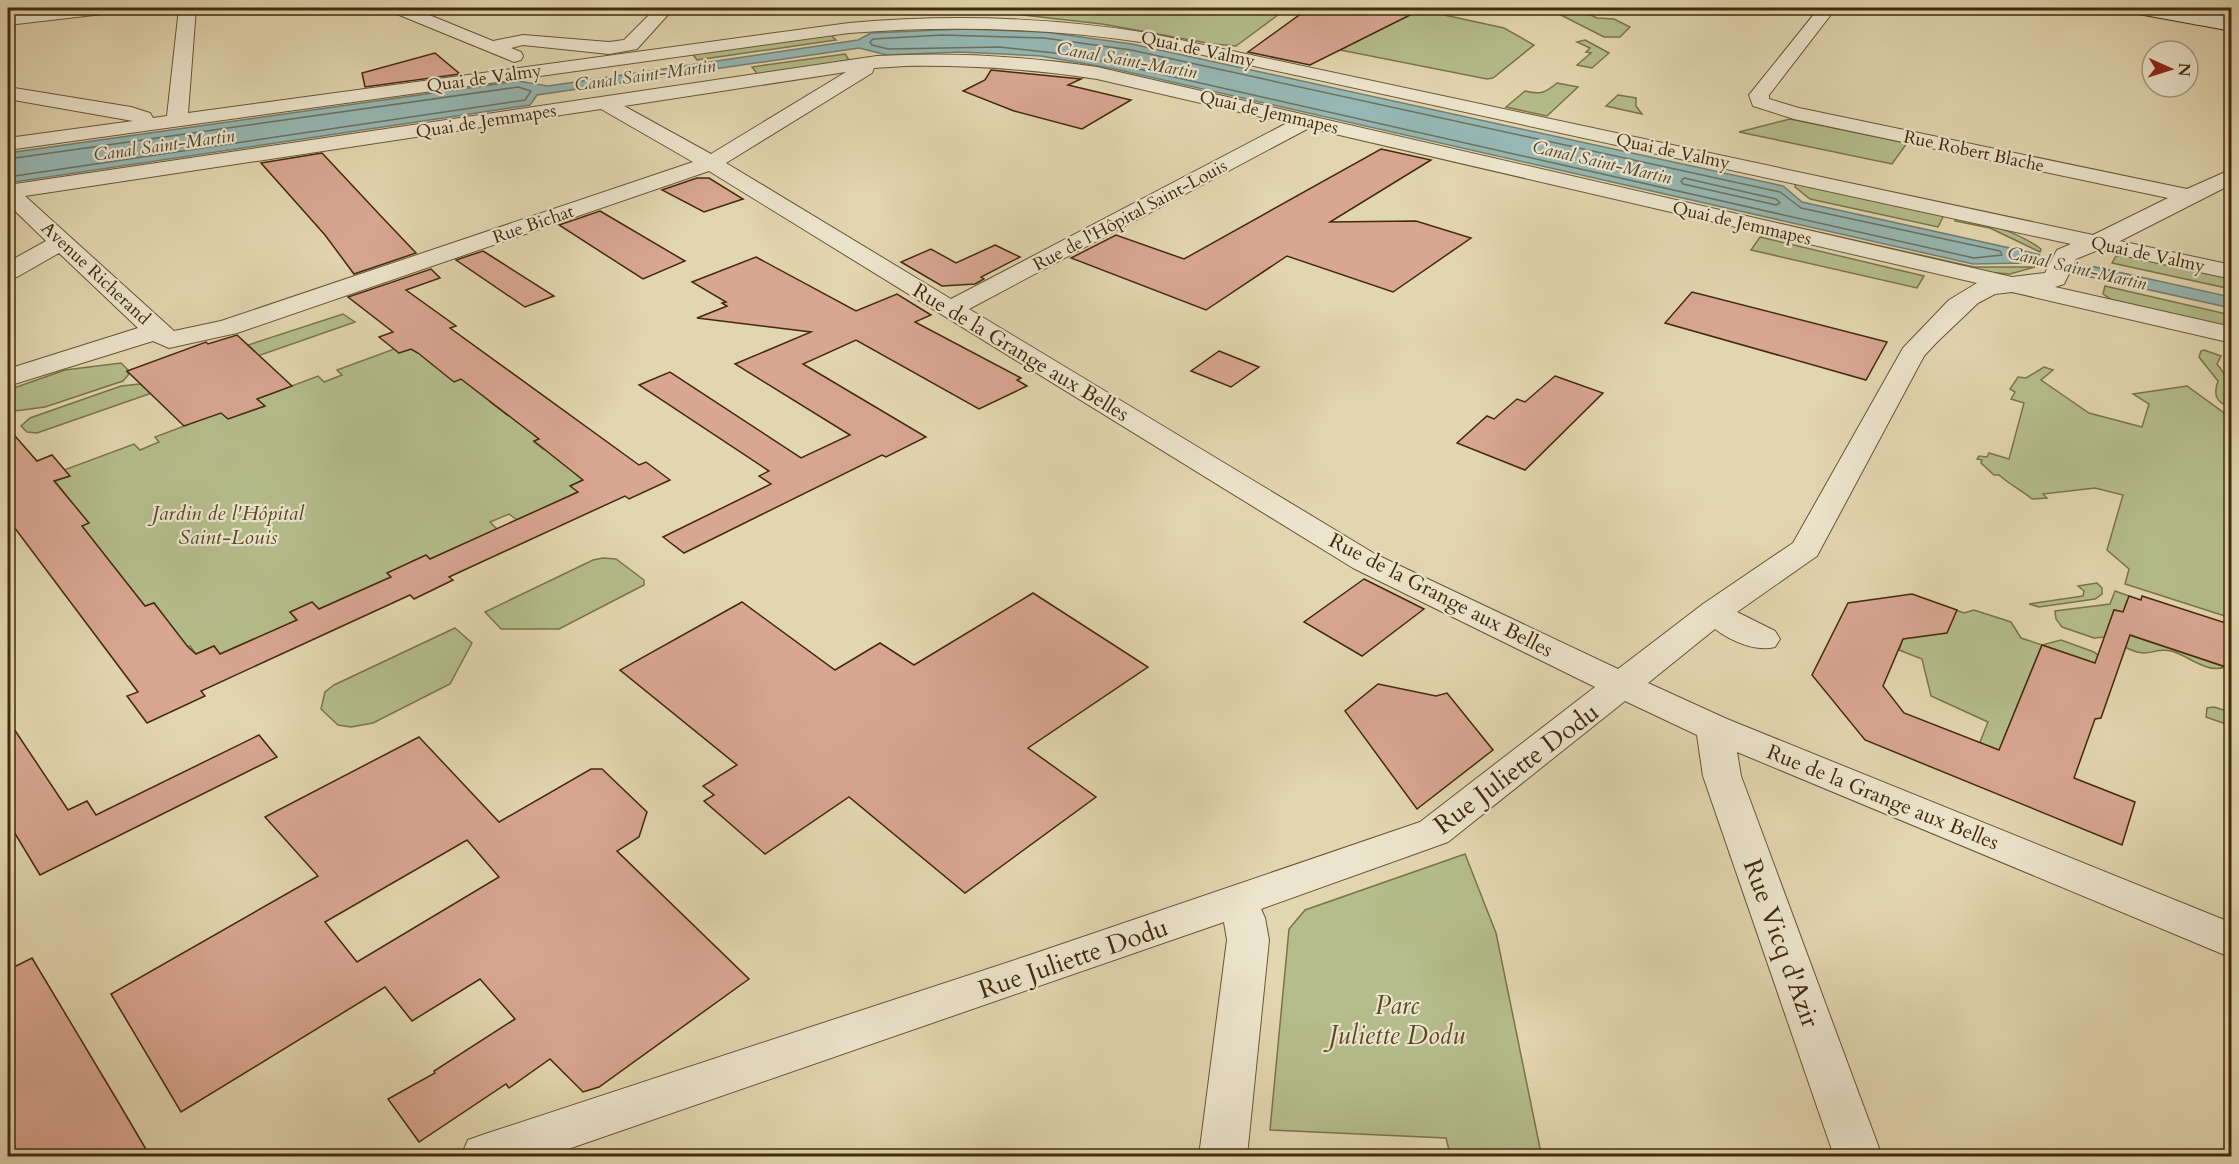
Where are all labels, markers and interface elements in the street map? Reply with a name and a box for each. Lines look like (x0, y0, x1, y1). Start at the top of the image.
street label: Quai de Valmy (1139, 25, 1258, 74)
water label: Canal Saint-Martin (1055, 36, 1199, 85)
north arrow (2140, 39, 2200, 99)
water label: Canal Saint-Martin (573, 53, 717, 98)
street label: Quai de Valmy (425, 58, 544, 99)
text: N (2173, 62, 2195, 77)
street label: Quai de Jemmapes (1197, 84, 1341, 141)
street label: Quai de Jemmapes (414, 98, 558, 145)
water label: Canal Saint-Martin (92, 123, 236, 168)
street label: Rue Robert Blache (1901, 124, 2047, 179)
street label: Quai de Valmy (1614, 127, 1733, 176)
water label: Canal Saint-Martin (1530, 134, 1674, 191)
street label: Rue de l'Hôpital Saint-Louis (1029, 154, 1232, 277)
street label: Quai de Jemmapes (1670, 195, 1814, 252)
street label: Rue Bichat (489, 199, 577, 250)
street label: Avenue Richerand (36, 216, 156, 331)
street label: Quai de Valmy (2089, 230, 2208, 279)
water label: Canal Saint-Martin (2005, 240, 2149, 297)
street label: Rue de la Grange aux Belles (907, 276, 1134, 429)
park label: Jardin de l'Hôpital Saint-Louis (147, 499, 305, 552)
street label: Rue de la Grange aux Belles (1324, 526, 1558, 665)
street label: Rue Juliette Dodu (1427, 695, 1606, 842)
street label: Rue de la Grange aux Belles (1763, 738, 2003, 857)
street label: Rue Vicq d'Azir (1735, 854, 1828, 1033)
street label: Rue Juliette Dodu (974, 910, 1173, 1007)
park label: Parc Juliette Dodu (1323, 988, 1465, 1053)

